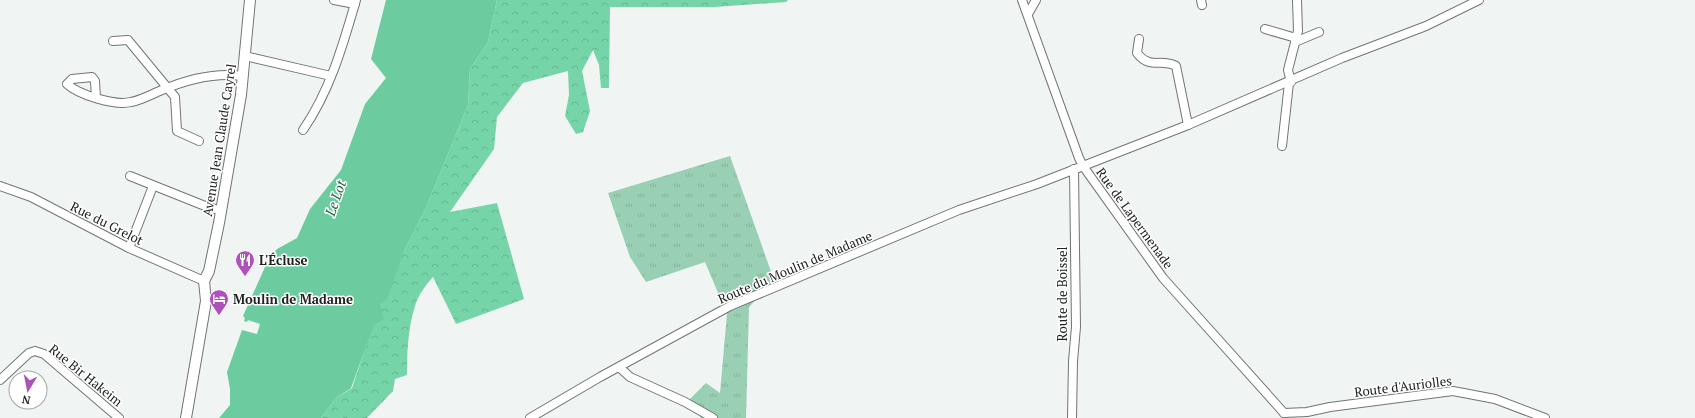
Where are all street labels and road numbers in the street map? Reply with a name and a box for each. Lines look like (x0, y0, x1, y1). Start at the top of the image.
street label: Avenue Jean Claude Cayrel (198, 62, 240, 218)
street label: Rue de Lapermenade (1092, 164, 1178, 272)
street label: Rue du Grelot (67, 197, 147, 249)
street label: Route du Moulin de Madame (715, 226, 875, 308)
street label: Route de Boissel (1053, 246, 1071, 341)
street label: Rue Bir Hakeim (45, 340, 127, 410)
street label: Route d'Auriolles (1353, 371, 1453, 401)

